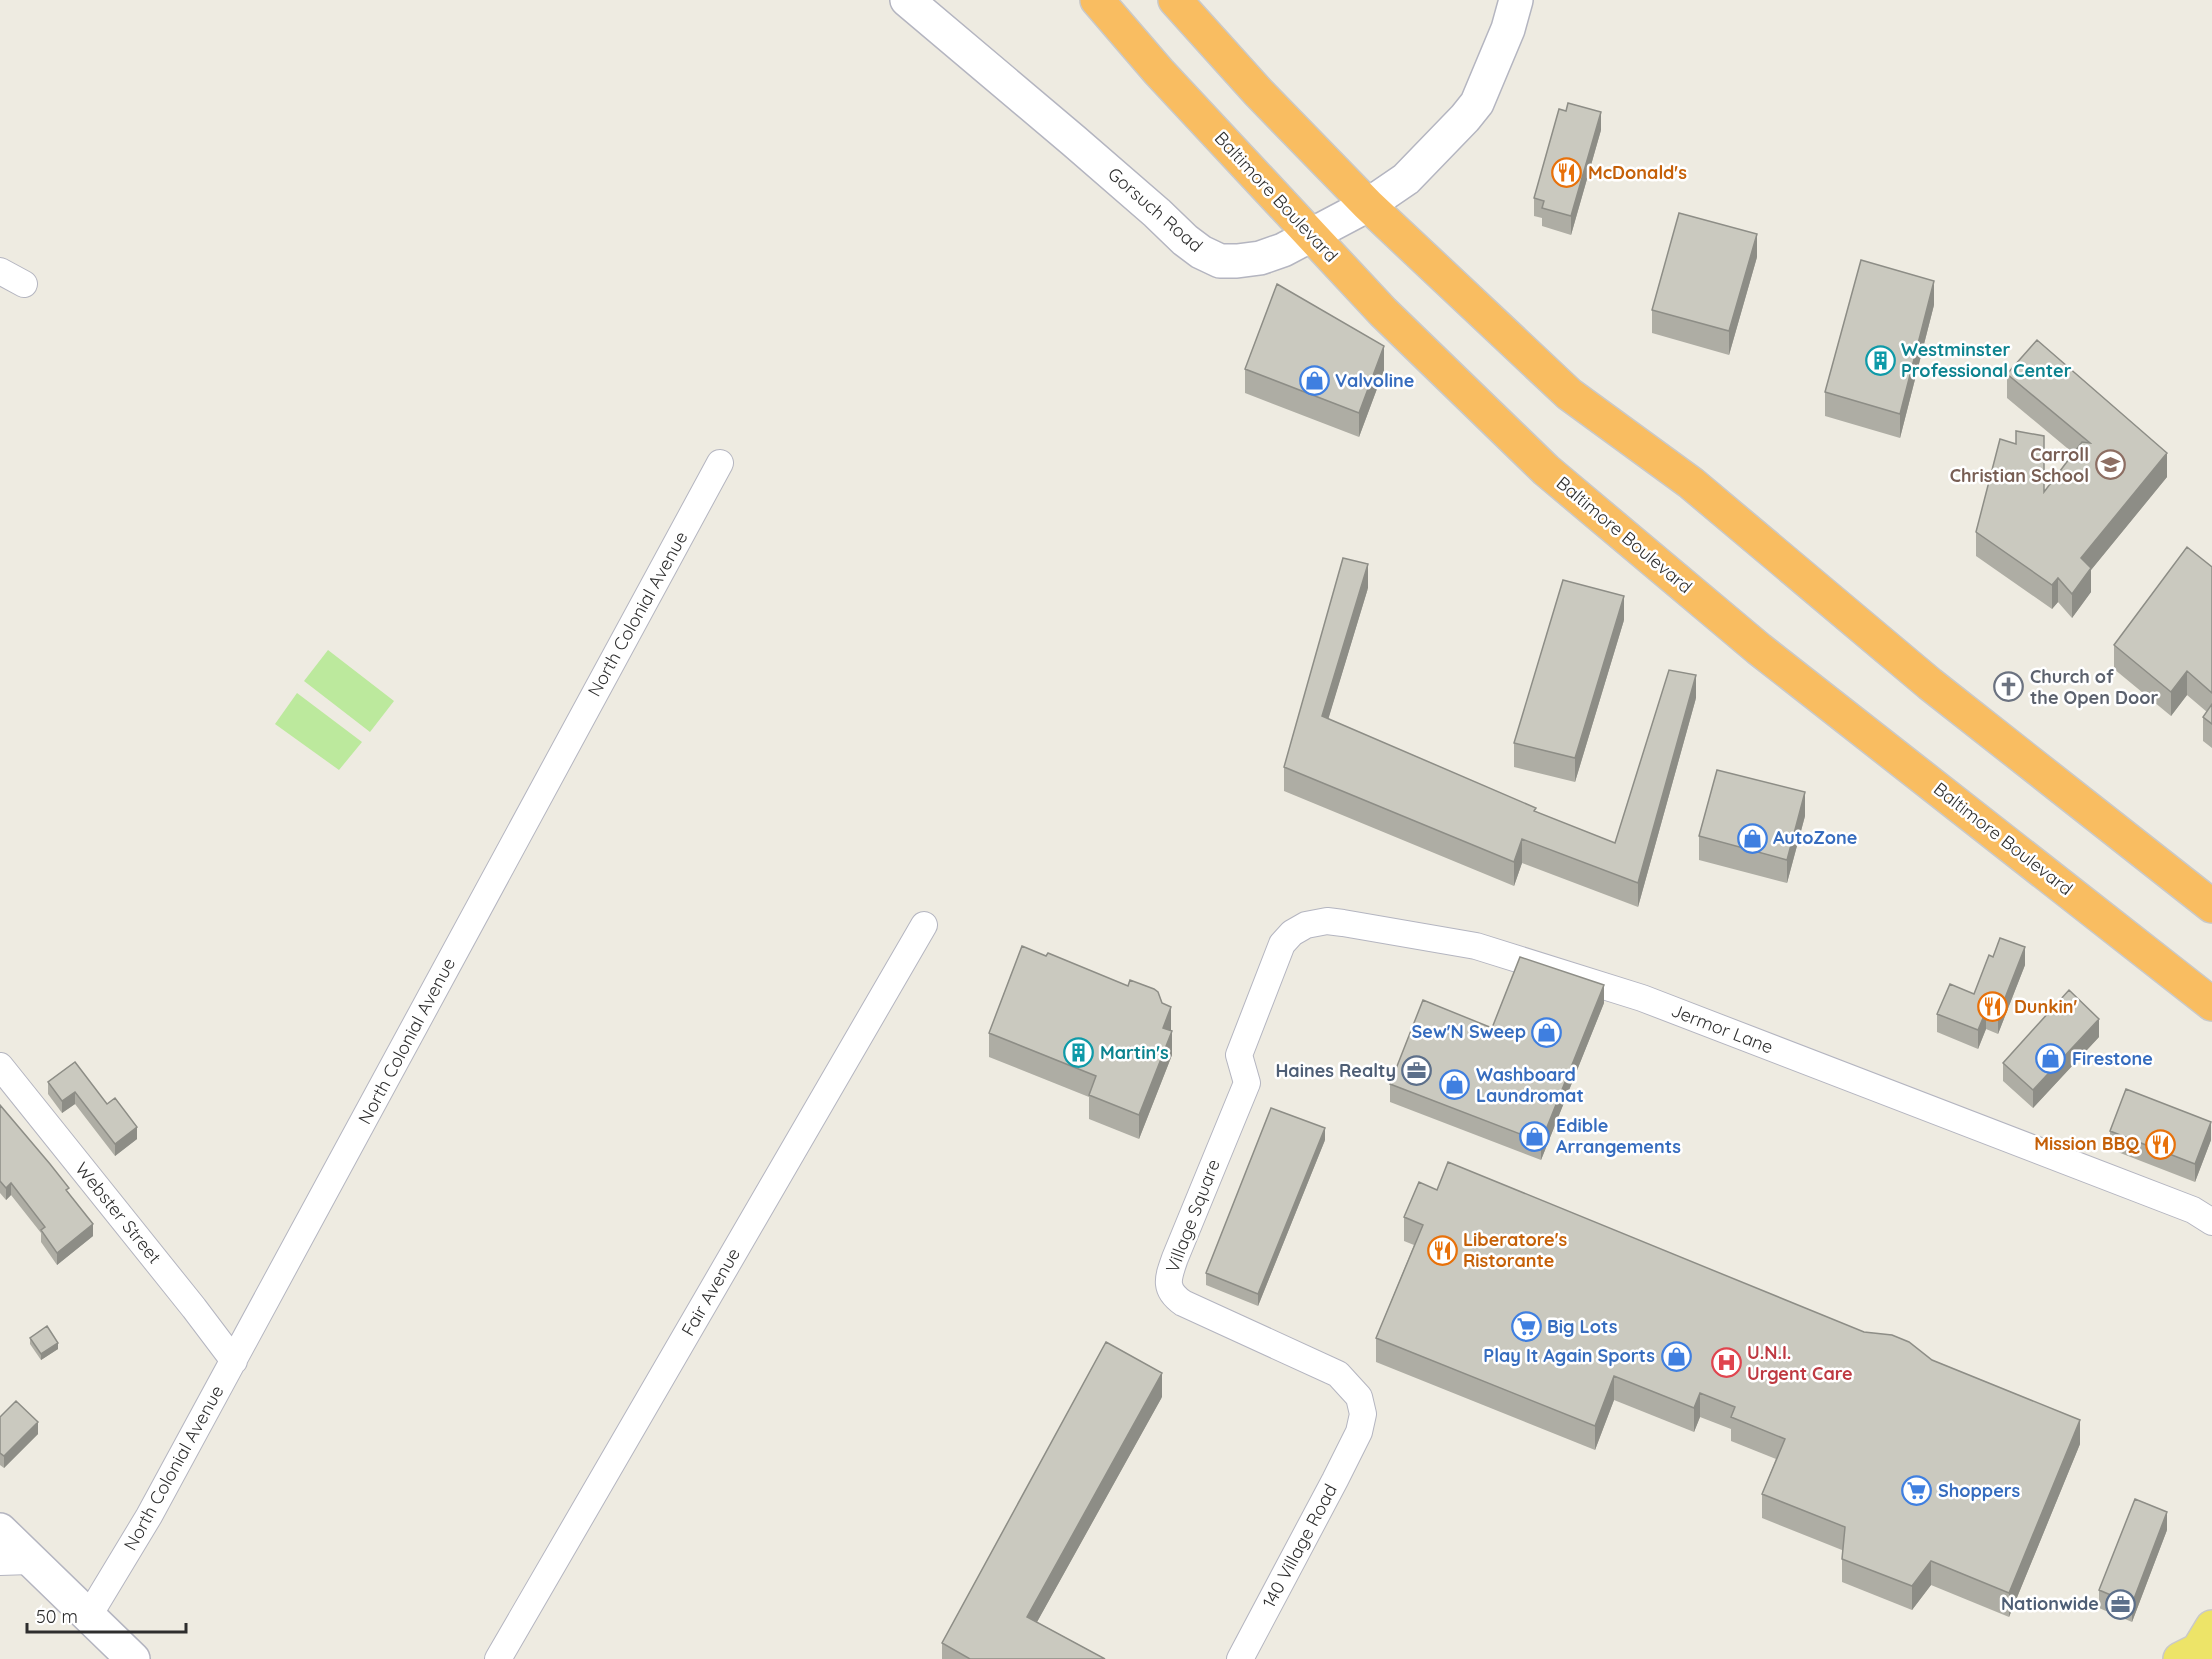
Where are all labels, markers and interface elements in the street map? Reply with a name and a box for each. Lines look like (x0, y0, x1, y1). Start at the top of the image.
street label: Baltimore Boulevard (1210, 127, 1343, 267)
restaurant icon: McDonald's (1551, 157, 1583, 189)
place label: McDonald's (1588, 161, 1687, 184)
street label: Gorsuch Road (1103, 162, 1207, 257)
place label: Westminster Professional Center (1901, 338, 2072, 382)
building icon: Westminster Professional Center (1864, 344, 1896, 376)
shop icon: Valvoline (1298, 365, 1330, 397)
place label: Valvoline (1335, 369, 1414, 392)
place label: Carroll Christian School (1950, 443, 2089, 487)
school or university icon: Carroll Christian School (2094, 449, 2126, 481)
street label: Baltimore Boulevard (1552, 471, 1697, 598)
street label: North Colonial Avenue (583, 527, 693, 700)
place label: Church of the Open Door (2030, 665, 2158, 709)
church icon: Church of the Open Door (1993, 671, 2025, 703)
street label: Baltimore Boulevard (1929, 777, 2077, 900)
shop icon: AutoZone (1736, 822, 1768, 854)
place label: AutoZone (1773, 826, 1857, 849)
street label: North Colonial Avenue (353, 954, 460, 1128)
restaurant icon: Dunkin' (1977, 991, 2009, 1023)
place label: Dunkin' (2014, 995, 2077, 1018)
street label: Jermor Lane (1668, 999, 1777, 1059)
shop icon: Sew'N Sweep (1531, 1016, 1563, 1048)
place label: Sew'N Sweep (1412, 1020, 1526, 1043)
building icon: Martin's (1063, 1037, 1095, 1069)
place label: Martin's (1100, 1041, 1169, 1064)
shop icon: Firestone (2035, 1043, 2067, 1075)
place label: Firestone (2072, 1047, 2153, 1070)
office icon: Haines Realty (1401, 1055, 1433, 1087)
place label: Haines Realty (1275, 1059, 1396, 1082)
place label: Washboard Laundromat (1476, 1063, 1584, 1107)
shop icon: Washboard Laundromat (1439, 1069, 1471, 1101)
place label: Edible Arrangements (1556, 1114, 1681, 1158)
shop icon: Edible Arrangements (1519, 1120, 1551, 1152)
restaurant icon: Mission BBQ (2144, 1128, 2176, 1160)
place label: Mission BBQ (2034, 1132, 2140, 1155)
street label: Village Square (1160, 1156, 1225, 1276)
street label: Webster Street (70, 1157, 166, 1268)
place label: Liberatore's Ristorante (1463, 1228, 1568, 1272)
restaurant icon: Liberatore's Ristorante (1426, 1234, 1458, 1266)
street label: Fair Avenue (676, 1244, 745, 1340)
supermarket icon: Big Lots (1510, 1311, 1542, 1343)
place label: Big Lots (1547, 1315, 1618, 1338)
shop icon: Play It Again Sports (1660, 1340, 1692, 1372)
place label: U.N.I. Urgent Care (1747, 1341, 1853, 1385)
place label: Play It Again Sports (1483, 1344, 1655, 1367)
hospital icon: U.N.I. Urgent Care (1710, 1347, 1742, 1379)
street label: North Colonial Avenue (119, 1381, 229, 1554)
supermarket icon: Shoppers (1901, 1475, 1933, 1507)
place label: Shoppers (1938, 1479, 2021, 1502)
street label: 140 Village Road (1257, 1480, 1342, 1612)
office icon: Nationwide (2104, 1588, 2136, 1620)
place label: Nationwide (2001, 1592, 2099, 1615)
scale bar (27, 1596, 186, 1634)
text: 50 m (36, 1605, 78, 1628)

